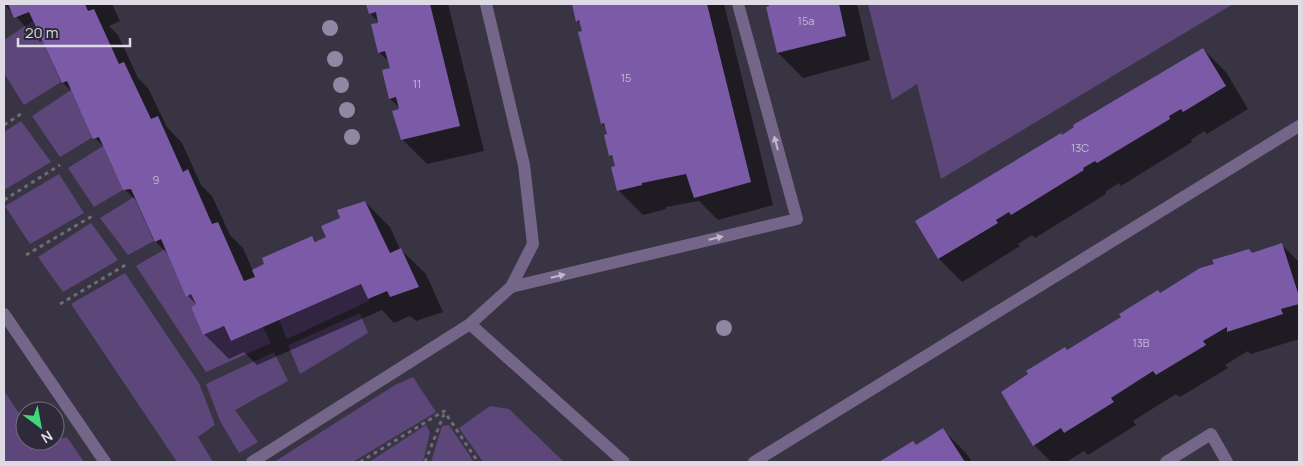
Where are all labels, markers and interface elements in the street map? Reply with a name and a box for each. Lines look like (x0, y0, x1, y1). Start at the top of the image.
house number: 15a (798, 13, 814, 28)
scale bar (18, 15, 130, 47)
text: 20 m (25, 22, 58, 43)
house number: 15 (621, 70, 631, 85)
house number: 11 (413, 76, 421, 91)
one-way arrow (772, 135, 780, 150)
house number: 13C (1071, 140, 1089, 155)
house number: 9 (153, 172, 160, 187)
one-way arrow (709, 234, 724, 242)
one-way arrow (551, 272, 566, 280)
house number: 13B (1132, 335, 1150, 350)
north arrow (15, 401, 65, 451)
text: N (38, 427, 56, 448)

